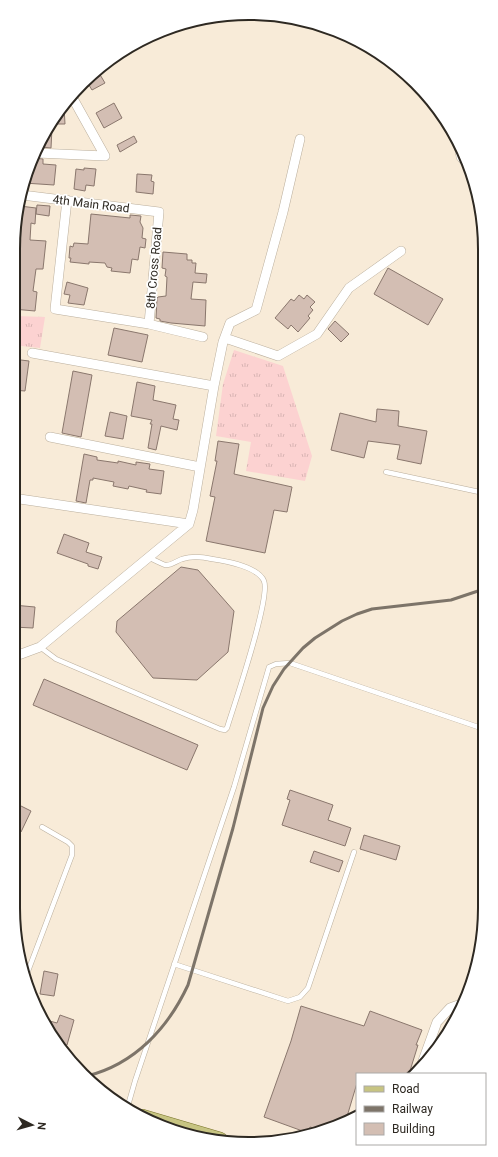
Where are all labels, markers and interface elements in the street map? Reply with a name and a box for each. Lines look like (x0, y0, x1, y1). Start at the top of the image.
street label: 4th Main Road (52, 192, 130, 216)
street label: 8th Cross Road (143, 227, 165, 309)
legend (356, 1073, 486, 1145)
text: Road (392, 1082, 420, 1096)
text: Railway (392, 1102, 433, 1116)
north arrow (12, 1105, 52, 1145)
text: N (35, 1121, 48, 1131)
text: Building (392, 1122, 435, 1136)

